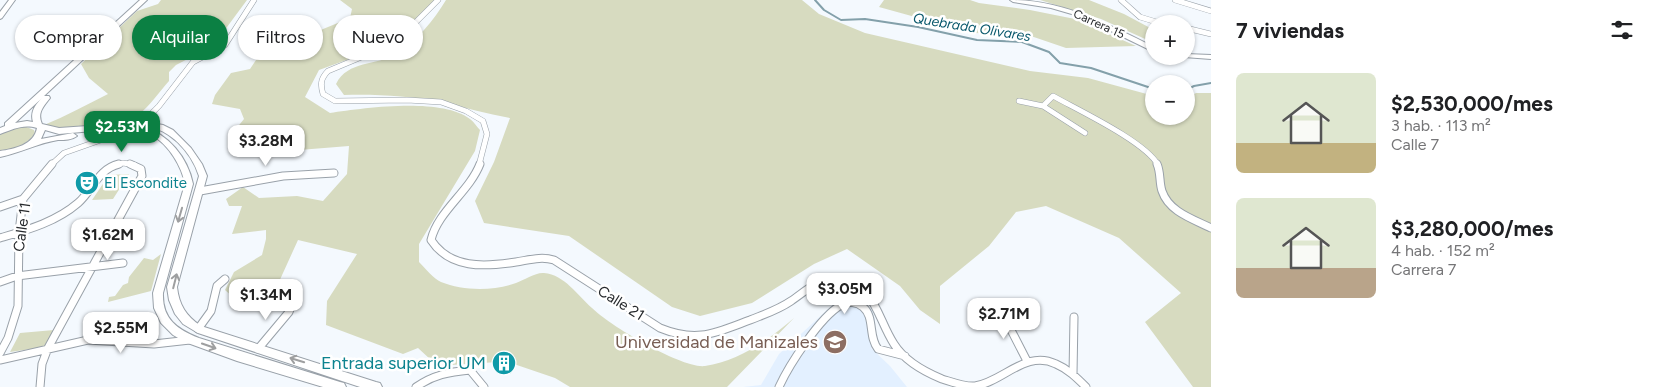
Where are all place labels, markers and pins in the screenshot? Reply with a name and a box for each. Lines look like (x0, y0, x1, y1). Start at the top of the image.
pin: $2.53M (81, 110, 163, 153)
pin: $3.28M (225, 124, 307, 167)
theatre icon: El Escondite (74, 170, 100, 196)
place label: El Escondite (104, 174, 187, 192)
pin: $1.62M (67, 218, 149, 261)
pin: $3.05M (804, 272, 886, 315)
pin: $1.34M (225, 278, 307, 321)
pin: $2.71M (963, 298, 1045, 340)
pin: $2.55M (80, 312, 162, 354)
school or university icon: Universidad de Manizales (822, 329, 848, 355)
place label: Universidad de Manizales (615, 331, 818, 353)
building icon: Entrada superior UM (491, 350, 517, 376)
place label: Entrada superior UM (321, 352, 486, 374)

